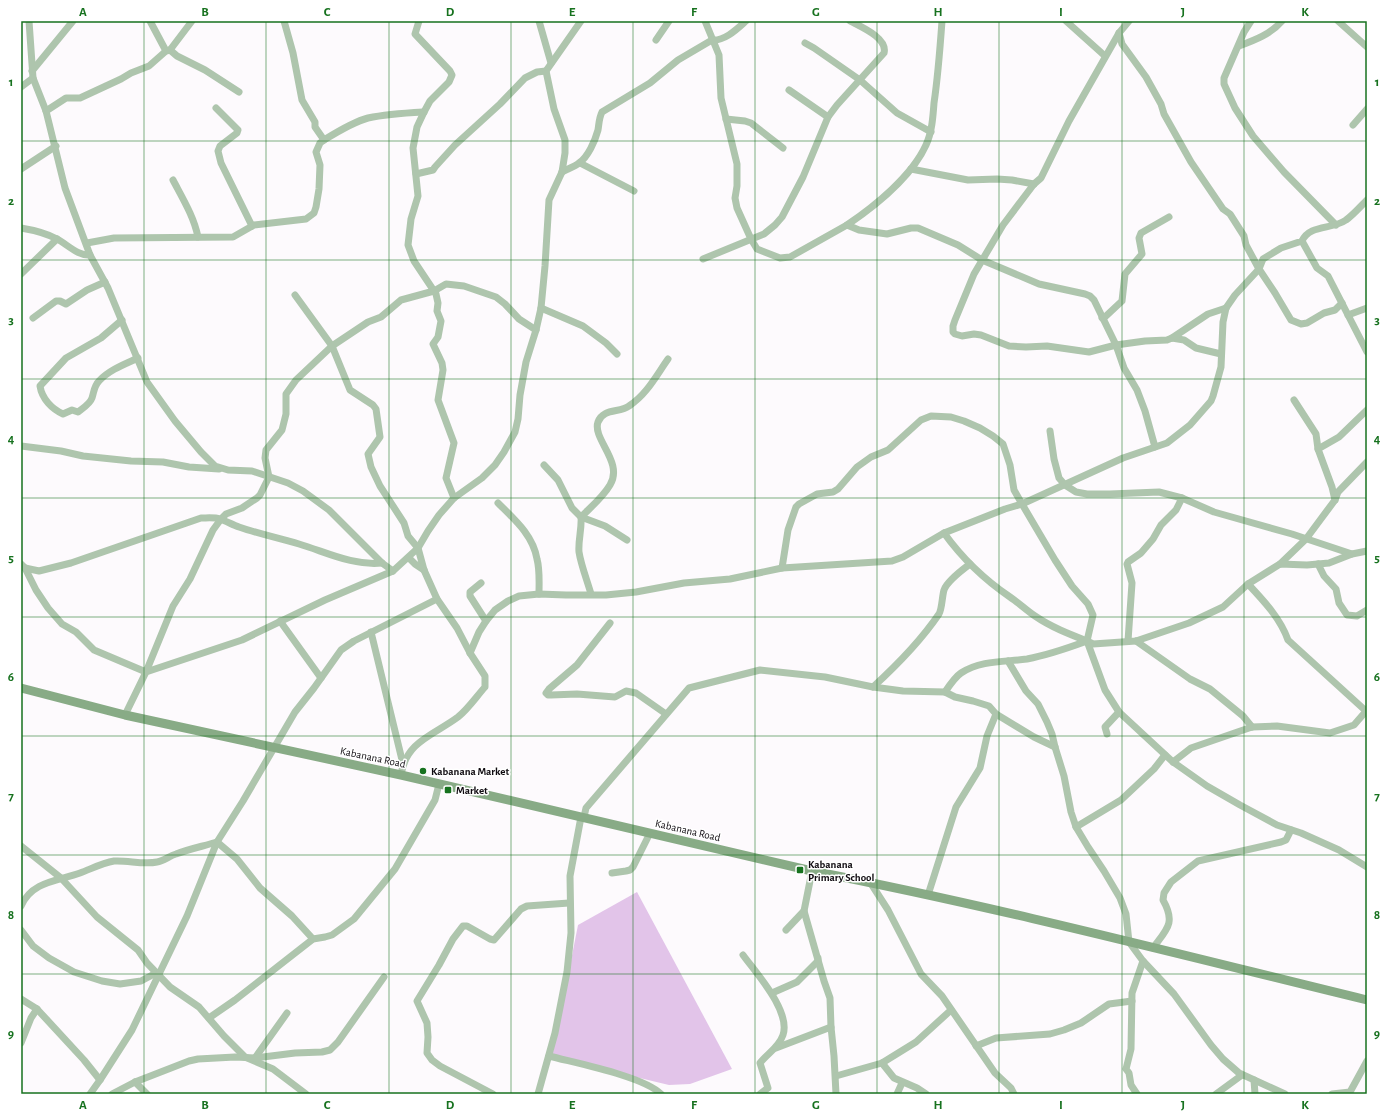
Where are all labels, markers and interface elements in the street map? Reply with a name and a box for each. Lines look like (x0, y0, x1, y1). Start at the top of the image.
text: A (79, 6, 87, 19)
text: B (201, 6, 209, 19)
text: C (324, 6, 331, 19)
text: D (446, 6, 455, 19)
text: E (569, 6, 576, 19)
text: F (691, 6, 698, 19)
text: G (812, 6, 820, 19)
text: H (933, 6, 943, 19)
text: I (1059, 6, 1063, 19)
text: J (1181, 6, 1185, 19)
text: K (1301, 6, 1309, 19)
text: 1 (9, 76, 13, 89)
text: 1 (1375, 76, 1379, 89)
text: 2 (8, 195, 14, 208)
text: 2 (1374, 195, 1380, 208)
text: 3 (8, 314, 14, 327)
text: 3 (1374, 314, 1380, 327)
text: 4 (8, 433, 15, 446)
text: 4 (1374, 433, 1381, 446)
text: 5 (8, 552, 14, 565)
text: 5 (1374, 552, 1380, 565)
text: 6 (8, 671, 14, 684)
text: 6 (1374, 671, 1380, 684)
street label: Kabanana Road (339, 745, 407, 770)
marker: Kabanana Market (418, 766, 428, 776)
place label: Kabanana Market (431, 766, 509, 777)
marker: Market (443, 785, 453, 795)
place label: Market (456, 785, 488, 796)
text: 7 (8, 790, 14, 803)
text: 7 (1374, 790, 1380, 803)
street label: Kabanana Road (654, 818, 722, 843)
place label: Kabanana Primary School (808, 859, 875, 883)
marker: Kabanana Primary School (795, 865, 805, 875)
text: 8 (8, 909, 14, 922)
text: 8 (1374, 909, 1380, 922)
text: 9 (8, 1028, 14, 1041)
text: 9 (1374, 1028, 1380, 1041)
text: A (79, 1099, 87, 1112)
text: B (201, 1099, 209, 1112)
text: C (324, 1099, 331, 1112)
text: D (446, 1099, 455, 1112)
text: E (569, 1099, 576, 1112)
text: F (691, 1099, 698, 1112)
text: G (812, 1099, 820, 1112)
text: H (933, 1099, 943, 1112)
text: I (1059, 1099, 1063, 1112)
text: J (1181, 1099, 1185, 1112)
text: K (1301, 1099, 1309, 1112)

